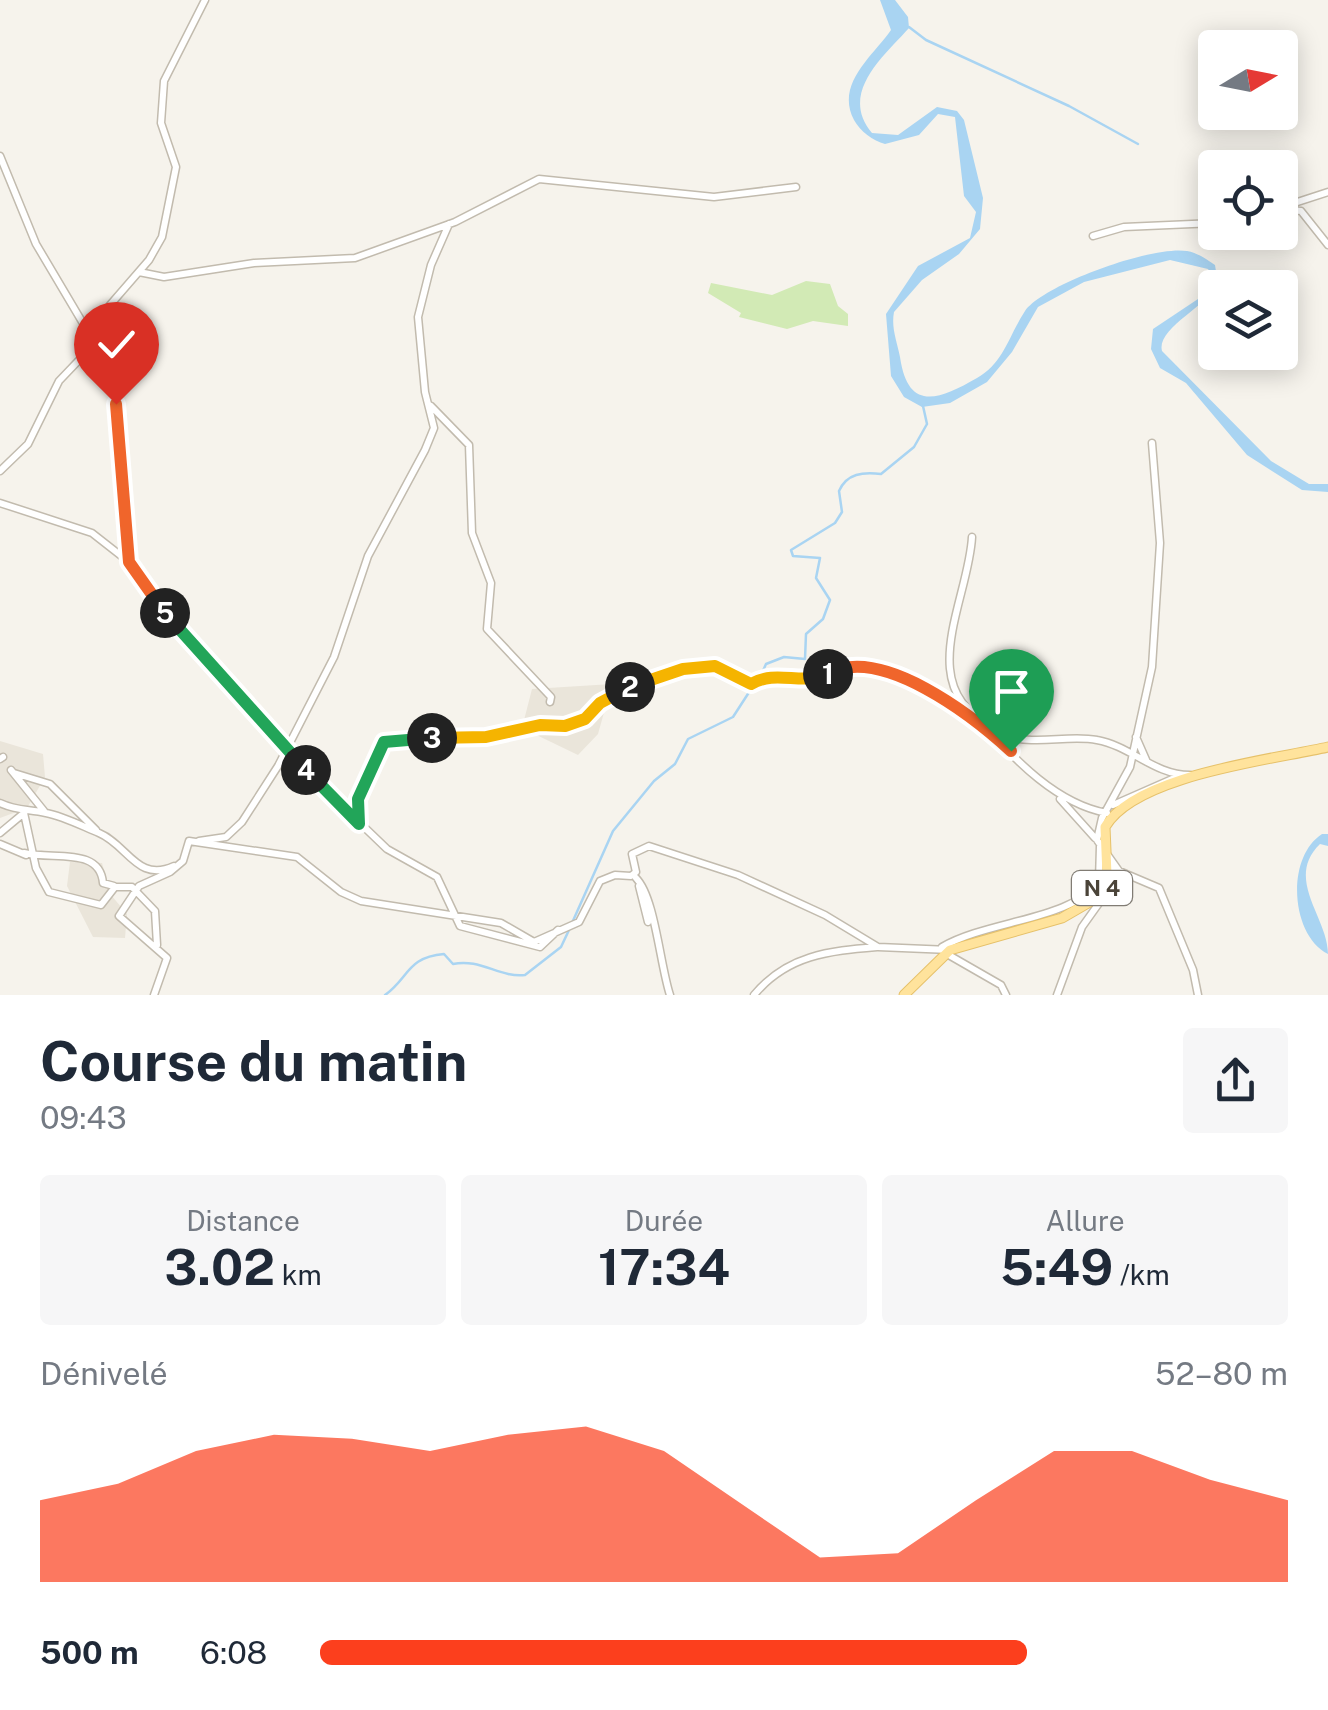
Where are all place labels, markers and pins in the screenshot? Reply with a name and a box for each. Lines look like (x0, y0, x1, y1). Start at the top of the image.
pin (74, 302, 159, 405)
pin: 5 (140, 588, 190, 638)
pin: 1 (803, 649, 853, 699)
pin (969, 649, 1054, 752)
pin: 2 (605, 662, 655, 712)
pin: 3 (407, 713, 457, 763)
pin: 4 (281, 745, 331, 795)

